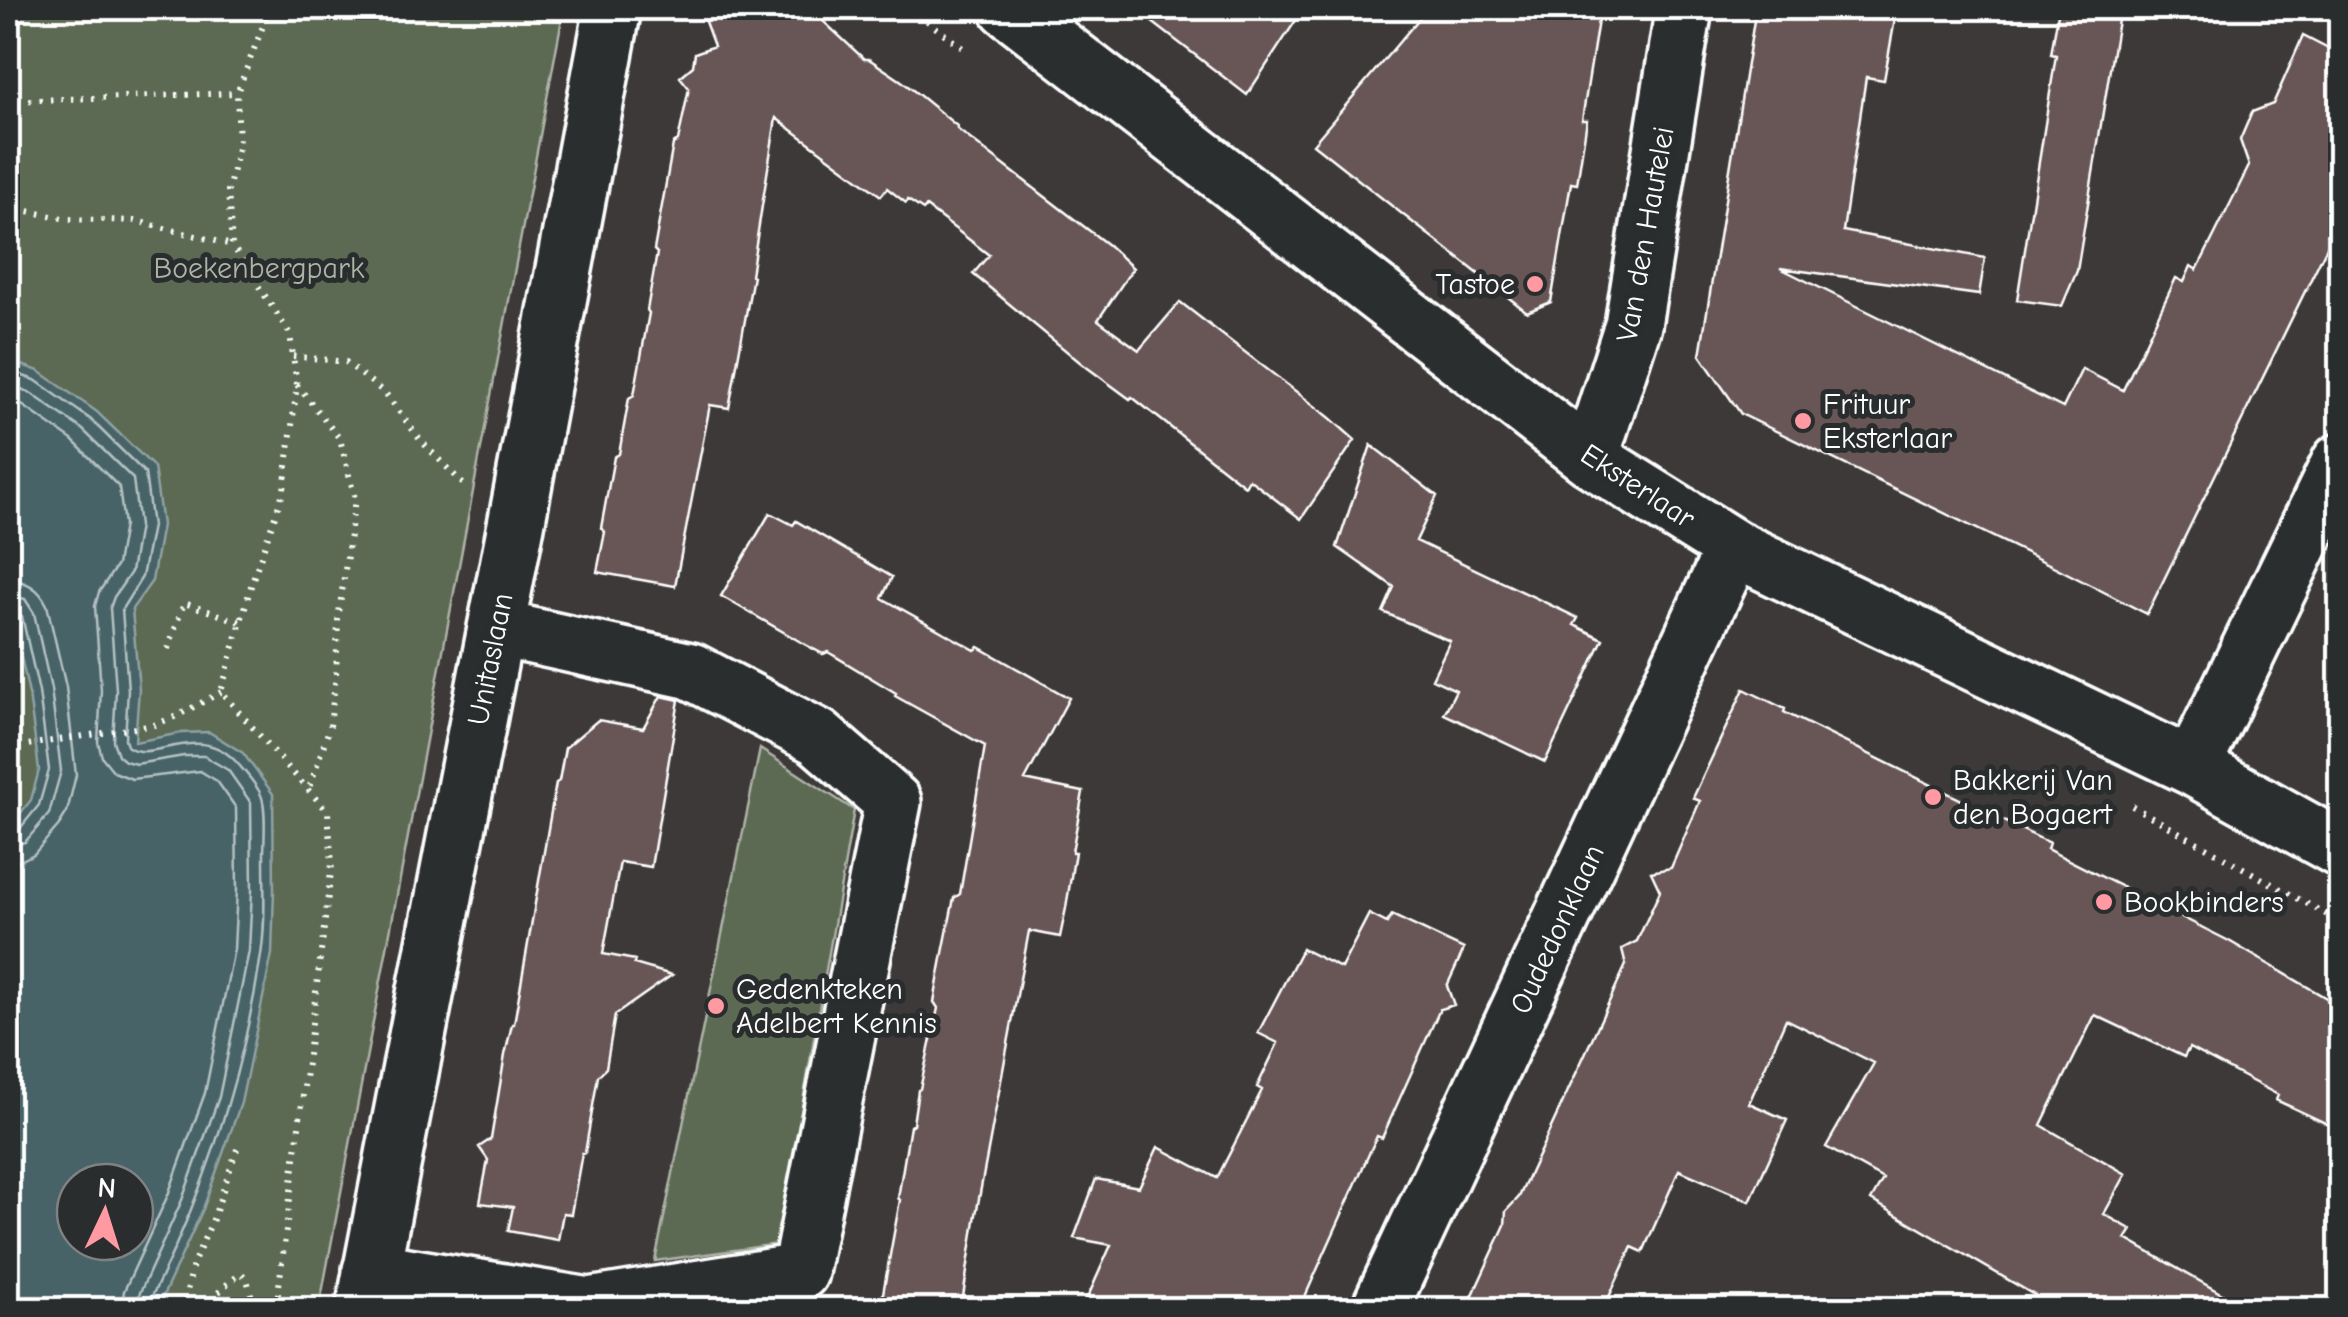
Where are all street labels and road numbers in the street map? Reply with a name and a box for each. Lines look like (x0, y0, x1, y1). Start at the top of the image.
street label: Van den Hautelei (1609, 124, 1682, 344)
street label: Eksterlaar (1574, 437, 1702, 536)
street label: Unitaslaan (461, 590, 520, 728)
street label: Oudedonklaan (1503, 839, 1612, 1019)

